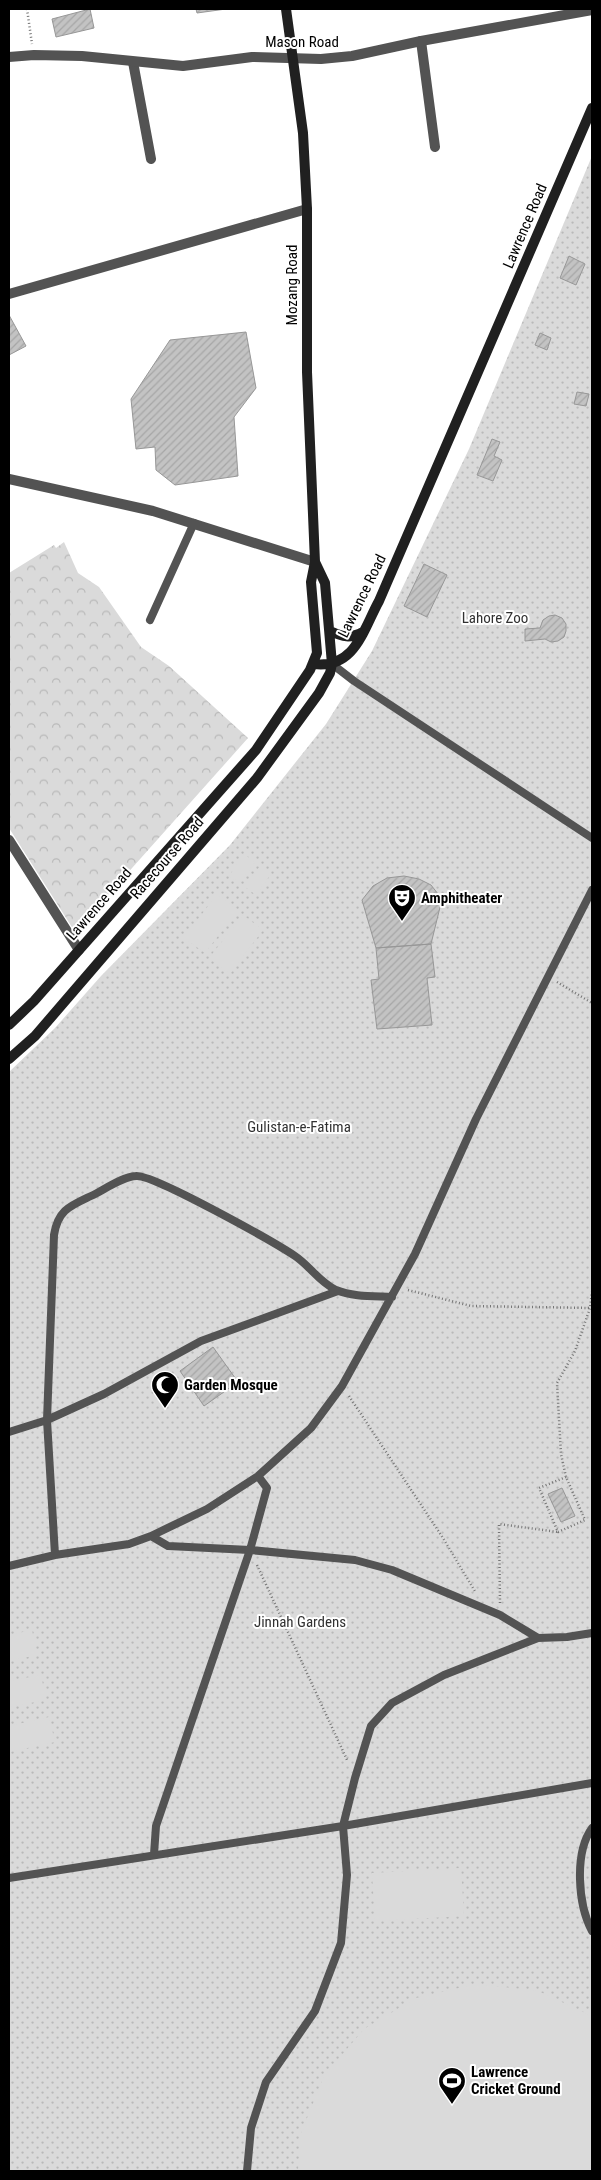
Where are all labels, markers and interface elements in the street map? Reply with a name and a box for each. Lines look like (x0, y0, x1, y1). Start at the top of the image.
street label: Mason Road (265, 33, 339, 51)
street label: Lawrence Road (499, 181, 551, 271)
street label: Mozang Road (283, 245, 301, 325)
street label: Lawrence Road (334, 551, 390, 641)
park label: Lahore Zoo (462, 609, 528, 627)
street label: Racecourse Road (126, 813, 208, 903)
street label: Lawrence Road (63, 864, 135, 944)
theatre icon: Amphitheater (387, 883, 417, 922)
place label: Amphitheater (421, 889, 502, 907)
park label: Gulistan-e-Fatima (247, 1118, 351, 1136)
mosque icon: Garden Mosque (150, 1370, 180, 1409)
place label: Garden Mosque (184, 1376, 278, 1394)
park label: Jinnah Gardens (254, 1613, 346, 1631)
place label: Lawrence Cricket Ground (471, 2063, 561, 2098)
sports icon: Lawrence Cricket Ground (437, 2066, 467, 2105)

